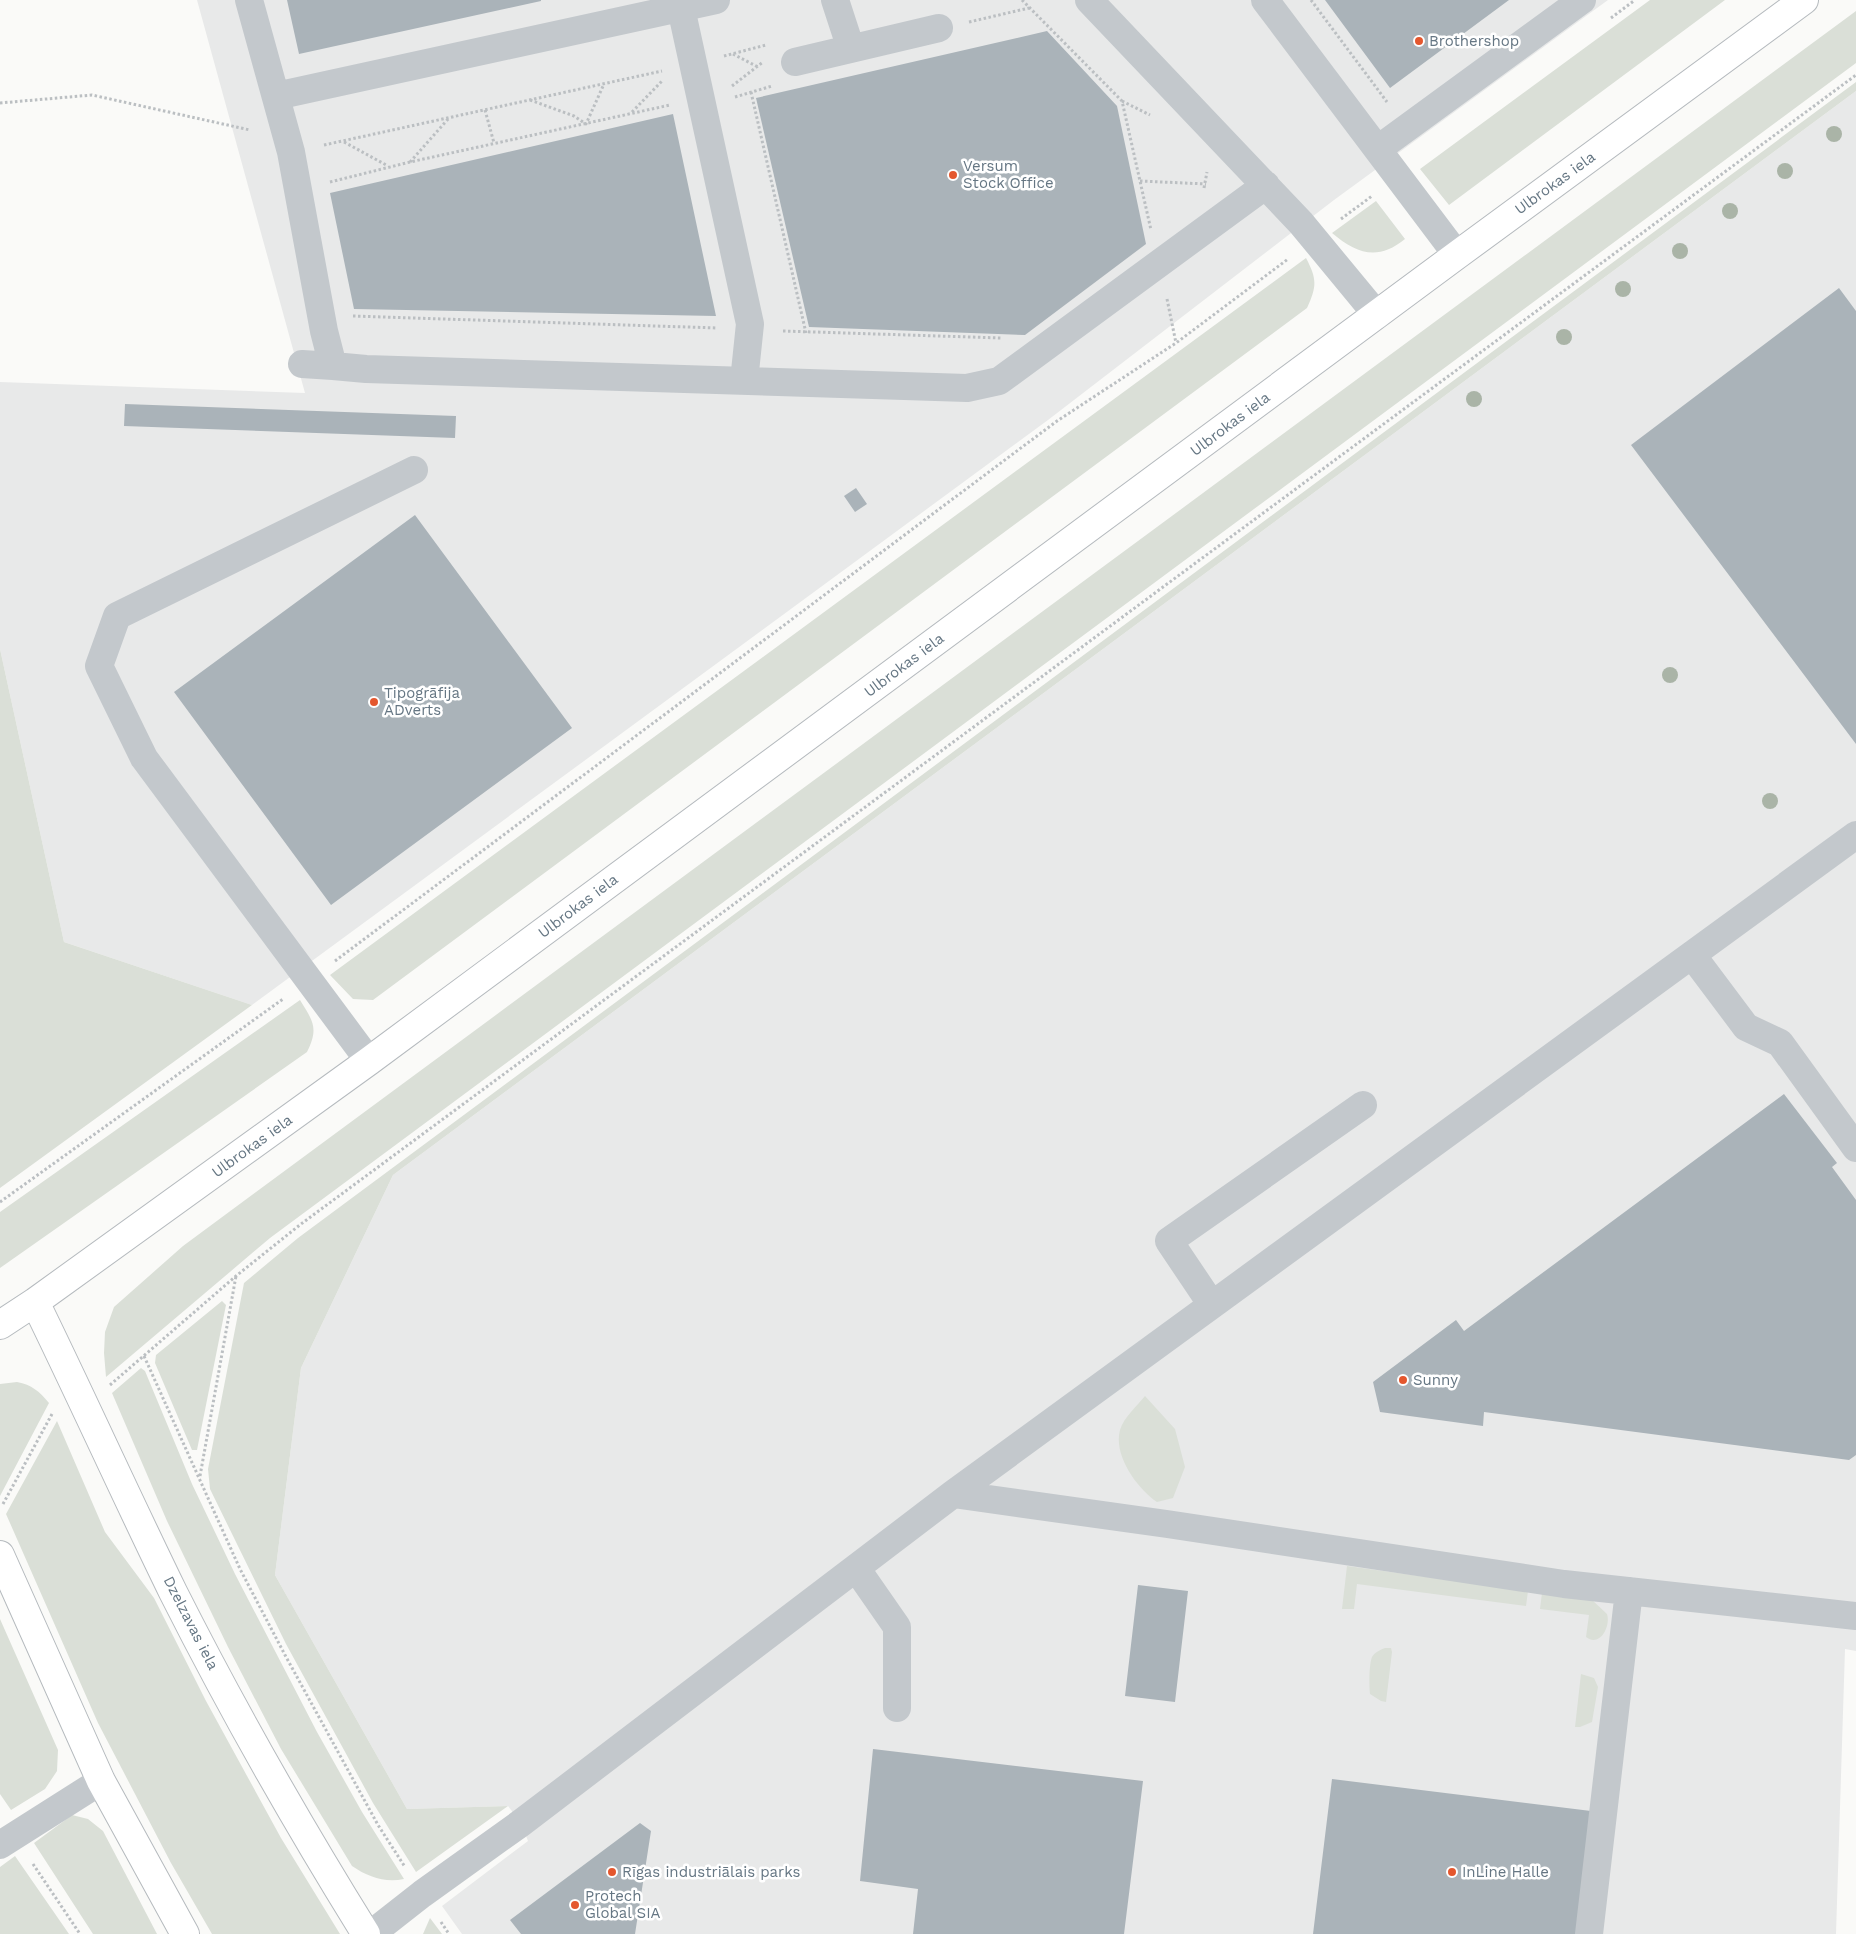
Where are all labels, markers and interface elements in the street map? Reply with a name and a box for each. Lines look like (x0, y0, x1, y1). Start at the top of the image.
place label: Brothershop (1429, 32, 1519, 50)
marker: Brothershop (1413, 35, 1425, 47)
street label: Ulbrokas iela (1511, 148, 1599, 218)
place label: Versum Stock Office (963, 157, 1054, 192)
marker: Versum Stock Office (947, 169, 959, 181)
street label: Ulbrokas iela (1187, 388, 1274, 460)
street label: Ulbrokas iela (861, 629, 948, 701)
place label: Tipogrāfija ADverts (384, 684, 460, 719)
marker: Tipogrāfija ADverts (368, 696, 380, 708)
street label: Ulbrokas iela (535, 870, 622, 942)
street label: Ulbrokas iela (208, 1111, 296, 1181)
place label: Sunny (1413, 1371, 1458, 1389)
marker: Sunny (1397, 1374, 1409, 1386)
street label: Dzelzavas iela (160, 1573, 223, 1673)
place label: Rīgas industriālais parks (622, 1863, 801, 1881)
place label: InLine Halle (1462, 1863, 1549, 1881)
marker: Rīgas industriālais parks (606, 1866, 618, 1878)
marker: InLine Halle (1446, 1866, 1458, 1878)
place label: Protech Global SIA (585, 1887, 661, 1922)
marker: Protech Global SIA (569, 1899, 581, 1911)

